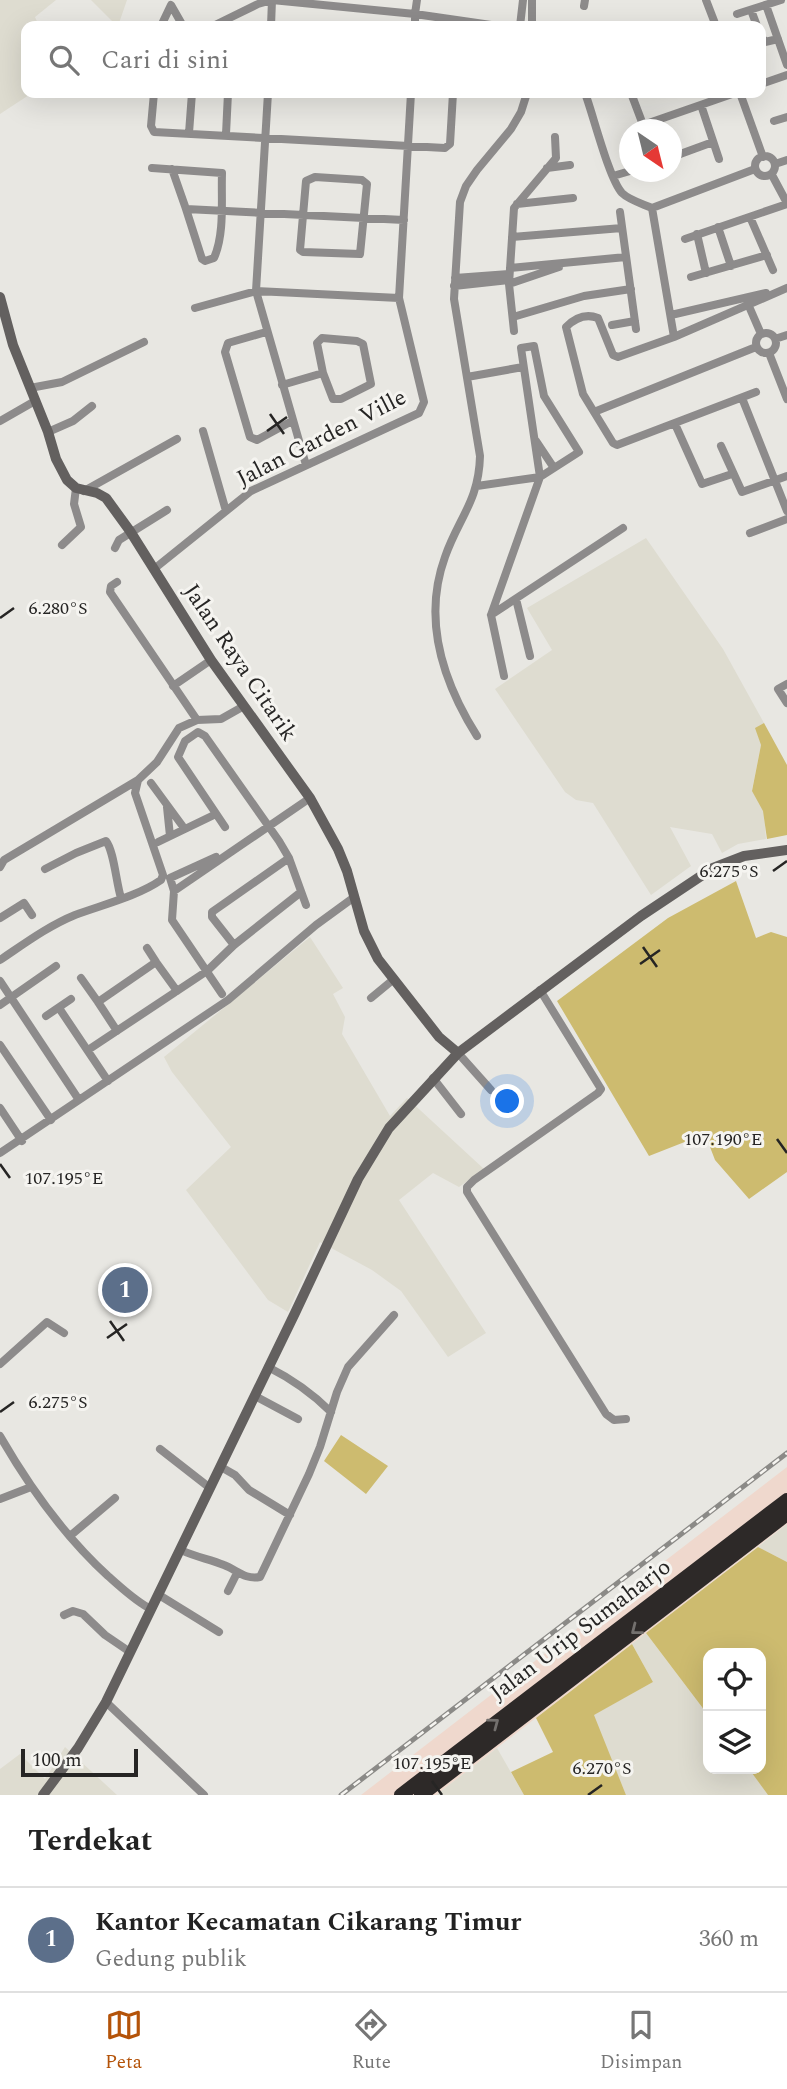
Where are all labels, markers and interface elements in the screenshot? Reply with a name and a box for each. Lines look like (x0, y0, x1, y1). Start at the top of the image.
search box (21, 21, 766, 98)
text: Cari di sini (101, 40, 229, 80)
icon: search (45, 41, 83, 79)
north arrow (619, 119, 682, 182)
street label: Jalan Garden Ville (231, 380, 413, 496)
street label: Jalan Raya Citarik (174, 577, 306, 749)
text: 6.280°S (28, 595, 88, 622)
text: 6.275°S (699, 858, 759, 885)
your location (490, 1084, 524, 1118)
text: 107.190°E (683, 1126, 763, 1153)
text: 107.195°E (24, 1165, 104, 1192)
pin: 1 (102, 1264, 148, 1316)
text: 6.275°S (28, 1389, 88, 1416)
street label: Jalan Urip Sumaharjo (483, 1550, 679, 1710)
one-way arrow (631, 1622, 644, 1635)
map controls (703, 1648, 766, 1774)
button: locate (703, 1648, 766, 1711)
button: layers (703, 1711, 766, 1774)
one-way arrow (486, 1719, 499, 1732)
scale bar (21, 1746, 138, 1778)
text: 100 m (32, 1746, 82, 1775)
text: 107.195°E (392, 1750, 472, 1777)
text: 6.270°S (572, 1755, 632, 1782)
text: Terdekat (28, 1818, 152, 1864)
text: Kantor Kecamatan Cikarang Timur (95, 1902, 521, 1942)
text: 1 (45, 1922, 57, 1957)
text: 360 m (699, 1922, 759, 1957)
text: Gedung publik (95, 1942, 247, 1977)
tab: Peta (105, 2006, 143, 2077)
tab: Rute (352, 2006, 391, 2077)
tab: Disimpan (600, 2006, 682, 2077)

